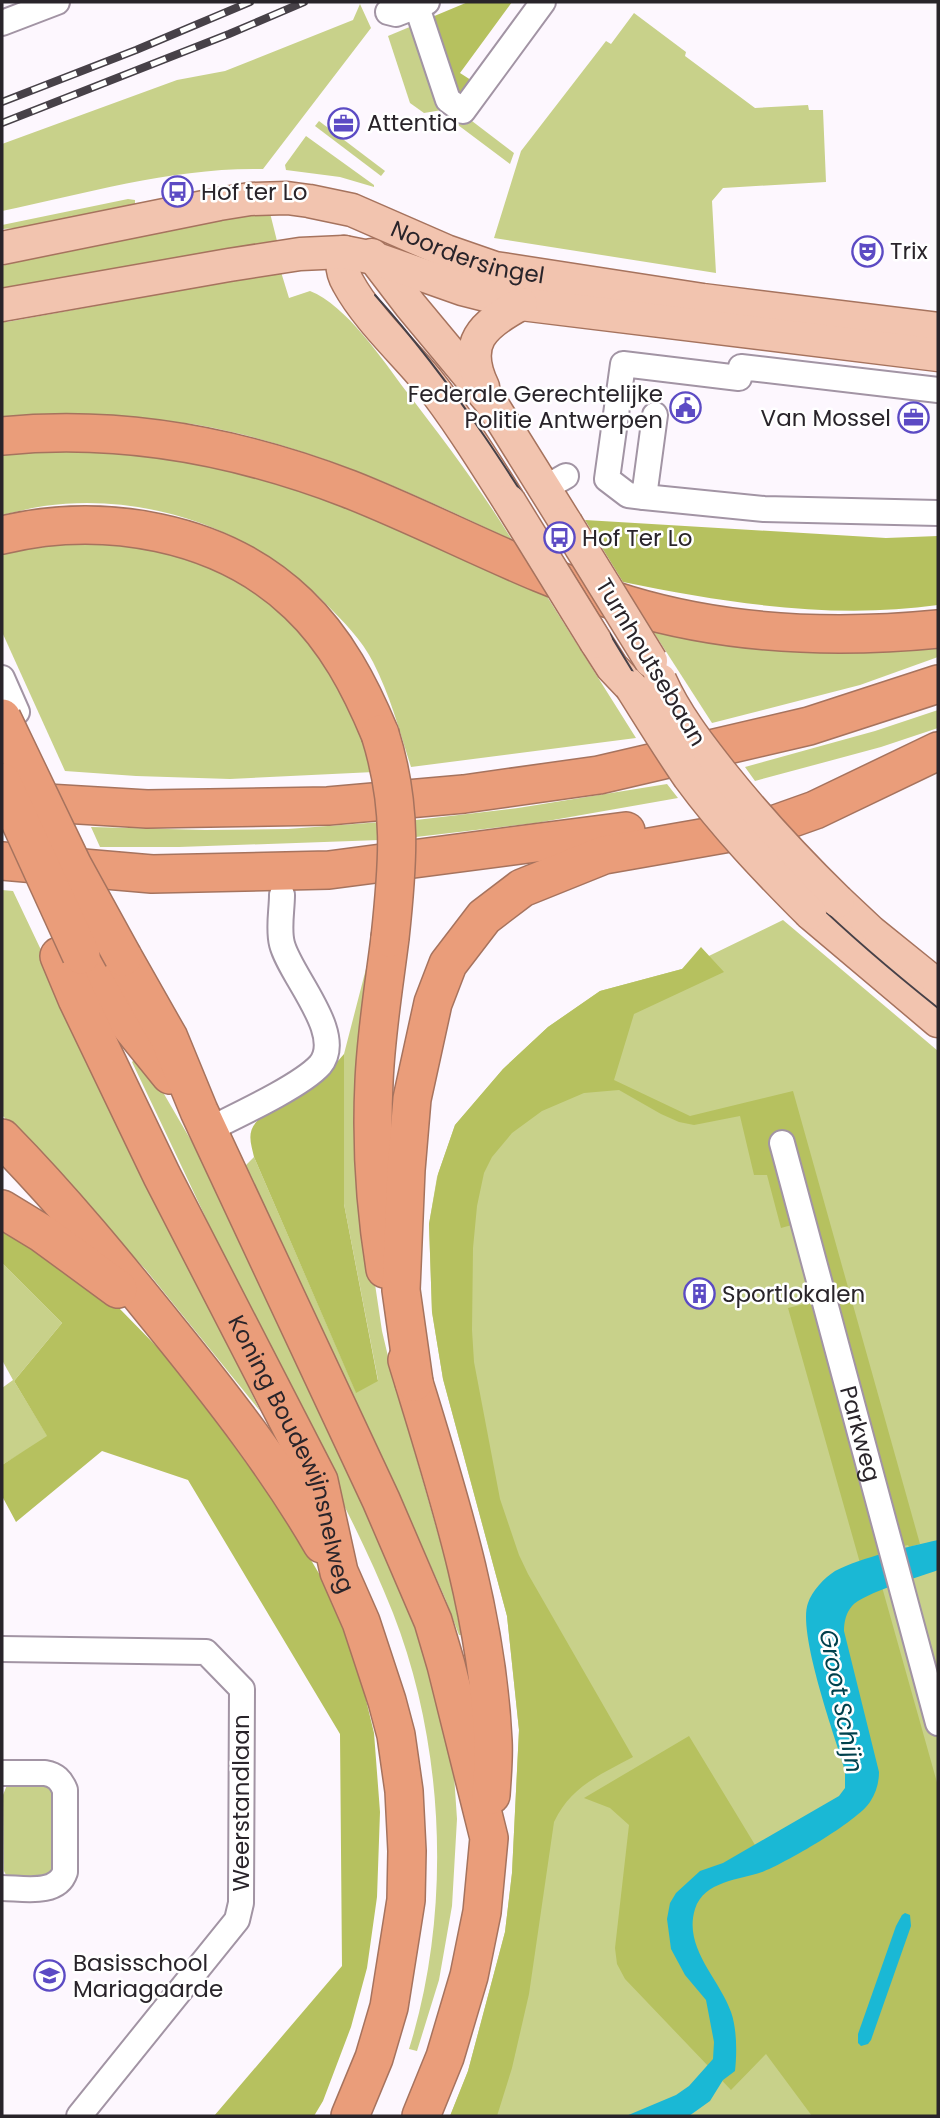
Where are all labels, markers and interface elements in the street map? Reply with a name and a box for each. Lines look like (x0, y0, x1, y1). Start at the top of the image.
office icon: Attentia (327, 106, 361, 140)
place label: Attentia (367, 107, 458, 139)
bus stop icon: Hof ter Lo (161, 175, 195, 209)
place label: Hof ter Lo (201, 176, 307, 208)
street label: Noordersingel (386, 213, 547, 291)
theatre icon: Trix (850, 234, 884, 268)
place label: Trix (890, 235, 928, 267)
place label: Federale Gerechtelijke Politie Antwerpen (408, 378, 663, 436)
public building icon: Federale Gerechtelijke Politie Antwerpen (669, 390, 703, 424)
office icon: Van Mossel (897, 401, 931, 435)
place label: Van Mossel (761, 402, 891, 434)
bus stop icon: Hof Ter Lo (542, 521, 576, 555)
place label: Hof Ter Lo (582, 522, 692, 554)
street label: Turnhoutsebaan (588, 572, 714, 752)
building icon: Sportlokalen (682, 1277, 716, 1311)
place label: Sportlokalen (722, 1278, 865, 1310)
street label: Koning Boudewijnsnelweg (220, 1310, 362, 1598)
street label: Parkweg (832, 1382, 888, 1485)
water label: Groot Schijn (811, 1626, 872, 1775)
street label: Weerstandlaan (225, 1714, 257, 1892)
place label: Basisschool Mariagaarde (73, 1947, 223, 2005)
school or university icon: Basisschool Mariagaarde (33, 1959, 67, 1993)

